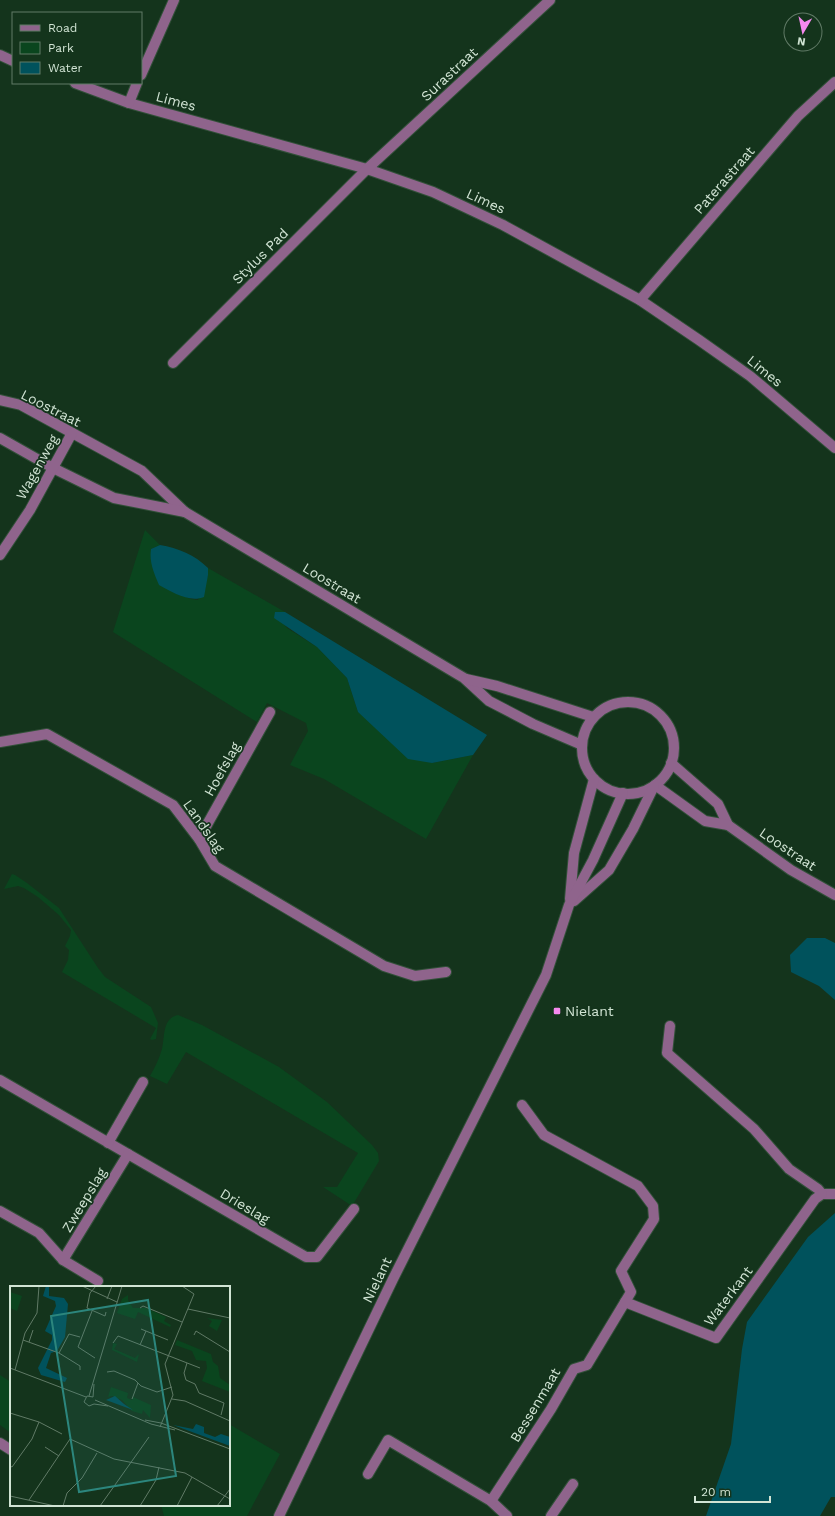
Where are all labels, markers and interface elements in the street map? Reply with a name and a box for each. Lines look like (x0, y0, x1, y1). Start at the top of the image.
legend (12, 12, 142, 84)
north arrow (783, 12, 823, 52)
text: Road (48, 21, 77, 35)
text: N (796, 34, 807, 48)
text: Park (48, 41, 74, 55)
street label: Surastraat (418, 44, 481, 104)
text: Water (48, 61, 83, 75)
street label: Limes (154, 88, 198, 114)
street label: Paterastraat (690, 143, 758, 217)
street label: Limes (464, 185, 508, 217)
street label: Stylus Pad (229, 225, 291, 287)
street label: Limes (744, 352, 786, 390)
street label: Loostraat (18, 386, 84, 430)
street label: Wagenweg (13, 431, 62, 502)
street label: Loostraat (300, 559, 364, 607)
street label: Hoefslag (201, 739, 244, 799)
street label: Landslag (180, 797, 228, 856)
street label: Loostraat (757, 824, 820, 874)
place label: Nielant (565, 1003, 614, 1019)
marker: Nielant (552, 1006, 562, 1016)
street label: Zweepslag (59, 1165, 110, 1235)
street label: Drieslag (217, 1185, 273, 1227)
street label: Nielant (359, 1254, 395, 1305)
street label: Waterkant (700, 1263, 756, 1329)
inset map (10, 1286, 230, 1506)
street label: Bessenmaat (507, 1365, 563, 1445)
scale bar (695, 1478, 770, 1504)
text: 20 m (701, 1485, 731, 1499)

